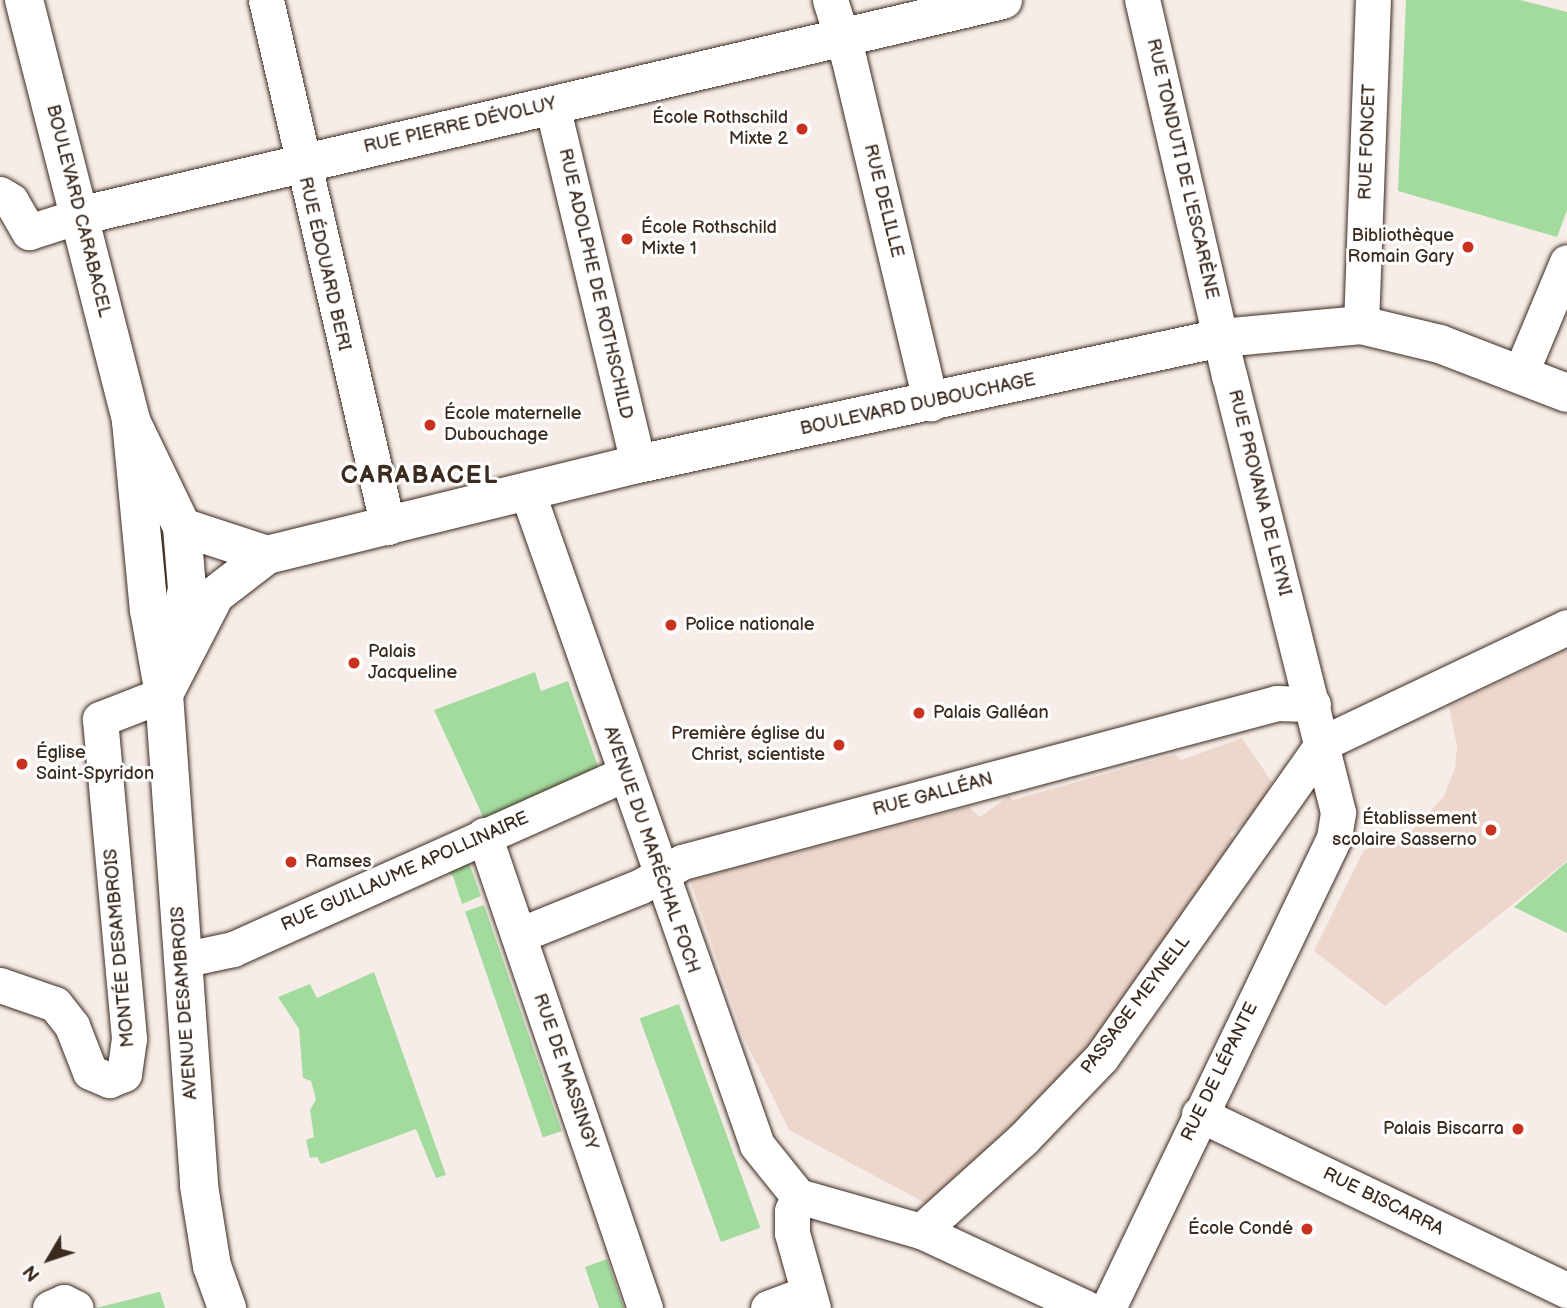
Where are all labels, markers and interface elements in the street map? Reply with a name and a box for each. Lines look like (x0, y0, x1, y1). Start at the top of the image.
street label: RUE TONDUTI DE L'ESCARÈNE (1141, 36, 1223, 302)
street label: RUE FONCET (1355, 84, 1381, 200)
street label: RUE PIERRE DÉVOLUY (362, 93, 558, 159)
street label: BOULEVARD CARABACEL (41, 102, 115, 320)
place label: École Rothschild Mixte 2 (652, 108, 788, 150)
marker: École Rothschild Mixte 2 (794, 121, 810, 137)
street label: RUE DELILLE (858, 142, 908, 260)
street label: RUE ADOLPHE DE ROTHSCHILD (553, 147, 637, 421)
street label: RUE ÉDOUARD BERI (293, 175, 355, 353)
place label: École Rothschild Mixte 1 (641, 218, 777, 260)
place label: Bibliothèque Romain Gary (1347, 226, 1454, 268)
marker: École Rothschild Mixte 1 (619, 231, 635, 247)
marker: Bibliothèque Romain Gary (1460, 239, 1476, 255)
street label: BOULEVARD DUBOUCHAGE (798, 369, 1038, 441)
street label: RUE PROVANA DE LEYNI (1223, 388, 1295, 598)
place label: École maternelle Dubouchage (444, 404, 581, 446)
marker: École maternelle Dubouchage (422, 417, 438, 433)
district label: CARABACEL (342, 462, 498, 490)
place label: Police nationale (685, 614, 814, 636)
marker: Police nationale (663, 617, 679, 633)
place label: Palais Jacqueline (368, 642, 457, 684)
marker: Palais Jacqueline (346, 655, 362, 671)
place label: Palais Galléan (933, 702, 1049, 724)
marker: Palais Galléan (911, 705, 927, 721)
street label: AVENUE DU MARÉCHAL FOCH (598, 724, 704, 976)
place label: Première église du Christ, scientiste (671, 724, 825, 766)
marker: Première église du Christ, scientiste (831, 737, 847, 753)
place label: Église Saint-Spyridon (36, 743, 154, 786)
marker: Église Saint-Spyridon (14, 756, 30, 772)
street label: RUE GALLÉAN (871, 769, 995, 821)
street label: RUE GUILLAUME APOLLINAIRE (278, 807, 532, 937)
place label: Établissement scolaire Sasserno (1332, 809, 1477, 852)
marker: Établissement scolaire Sasserno (1483, 822, 1499, 838)
street label: MONTÉE DESAMBROIS (101, 848, 139, 1048)
place label: Ramses (305, 851, 371, 873)
marker: Ramses (283, 854, 299, 870)
street label: AVENUE DESAMBROIS (167, 906, 203, 1100)
street label: PASSAGE MEYNELL (1077, 932, 1195, 1078)
street label: RUE DE MASSINGY (528, 991, 602, 1153)
street label: RUE DE LÉPANTE (1177, 999, 1263, 1145)
place label: Palais Biscarra (1383, 1118, 1504, 1140)
marker: Palais Biscarra (1510, 1121, 1526, 1137)
street label: RUE BISCARRA (1319, 1163, 1447, 1241)
place label: École Condé (1188, 1218, 1293, 1240)
marker: École Condé (1299, 1221, 1315, 1237)
north arrow (14, 1224, 84, 1294)
text: N (19, 1260, 46, 1285)

